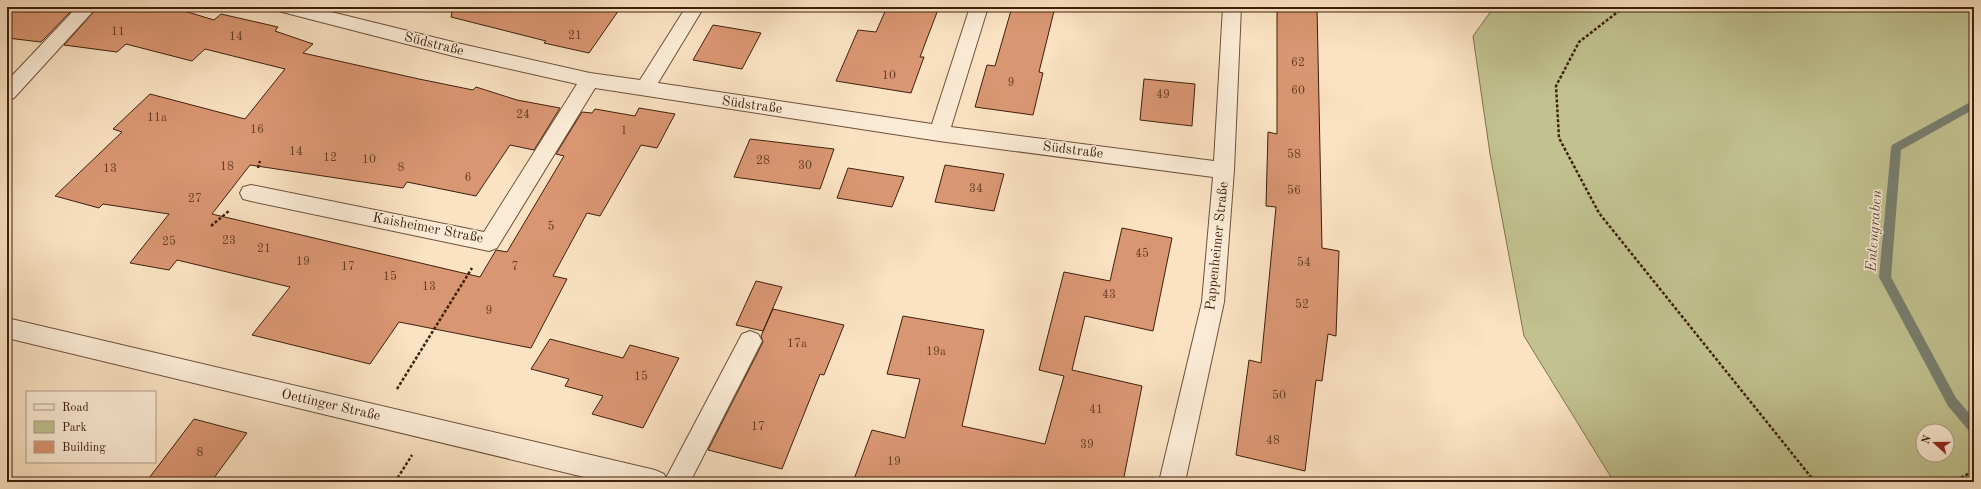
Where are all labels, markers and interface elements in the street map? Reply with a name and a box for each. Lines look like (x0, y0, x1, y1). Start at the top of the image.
house number: 11 (111, 26, 125, 38)
street label: Südstraße (403, 30, 465, 58)
house number: 21 (568, 30, 582, 42)
house number: 14 (229, 31, 243, 43)
house number: 62 (1291, 57, 1305, 69)
house number: 10 (882, 70, 896, 82)
house number: 9 (1008, 77, 1014, 89)
house number: 60 (1291, 85, 1305, 97)
house number: 49 (1156, 89, 1170, 101)
street label: Südstraße (721, 94, 783, 116)
house number: 24 (516, 109, 530, 121)
house number: 11a (147, 112, 167, 124)
house number: 16 (250, 124, 264, 136)
house number: 1 (621, 125, 627, 137)
street label: Südstraße (1042, 139, 1104, 161)
house number: 14 (289, 146, 303, 158)
house number: 58 (1287, 148, 1301, 161)
house number: 12 (323, 152, 337, 164)
house number: 10 (362, 154, 376, 166)
house number: 28 (756, 155, 770, 167)
house number: 30 (798, 160, 812, 172)
house number: 18 (220, 161, 234, 173)
house number: 8 (398, 162, 405, 174)
house number: 13 (103, 163, 117, 175)
house number: 6 (465, 172, 472, 184)
street label: Pappenheimer Straße (1203, 181, 1231, 311)
house number: 34 (969, 183, 983, 195)
house number: 56 (1287, 184, 1301, 197)
water label: Entengraben (1865, 189, 1885, 274)
house number: 27 (188, 193, 202, 205)
street label: Kaisheimer Straße (371, 210, 485, 246)
house number: 5 (548, 220, 555, 233)
house number: 25 (162, 235, 176, 248)
house number: 23 (222, 235, 236, 247)
house number: 21 (257, 243, 271, 255)
house number: 45 (1135, 247, 1149, 260)
house number: 19 (296, 256, 310, 268)
house number: 54 (1297, 256, 1311, 269)
house number: 17 (341, 261, 355, 273)
house number: 7 (512, 261, 518, 273)
house number: 15 (383, 270, 397, 283)
house number: 13 (422, 281, 436, 293)
house number: 43 (1102, 289, 1116, 301)
house number: 52 (1295, 298, 1309, 311)
house number: 9 (486, 305, 492, 317)
house number: 17a (787, 338, 807, 350)
house number: 19a (926, 346, 946, 358)
house number: 15 (634, 370, 648, 383)
street label: Oettinger Straße (280, 387, 382, 423)
house number: 50 (1272, 389, 1286, 402)
legend (26, 391, 156, 463)
text: Road (62, 402, 89, 414)
house number: 41 (1089, 404, 1103, 416)
house number: 17 (751, 421, 765, 433)
text: Park (62, 422, 87, 434)
north arrow (1915, 423, 1955, 463)
text: N (1920, 434, 1934, 446)
house number: 48 (1266, 435, 1280, 447)
house number: 39 (1080, 439, 1094, 451)
text: Building (62, 442, 106, 454)
house number: 8 (197, 447, 204, 459)
house number: 19 (887, 456, 901, 468)

